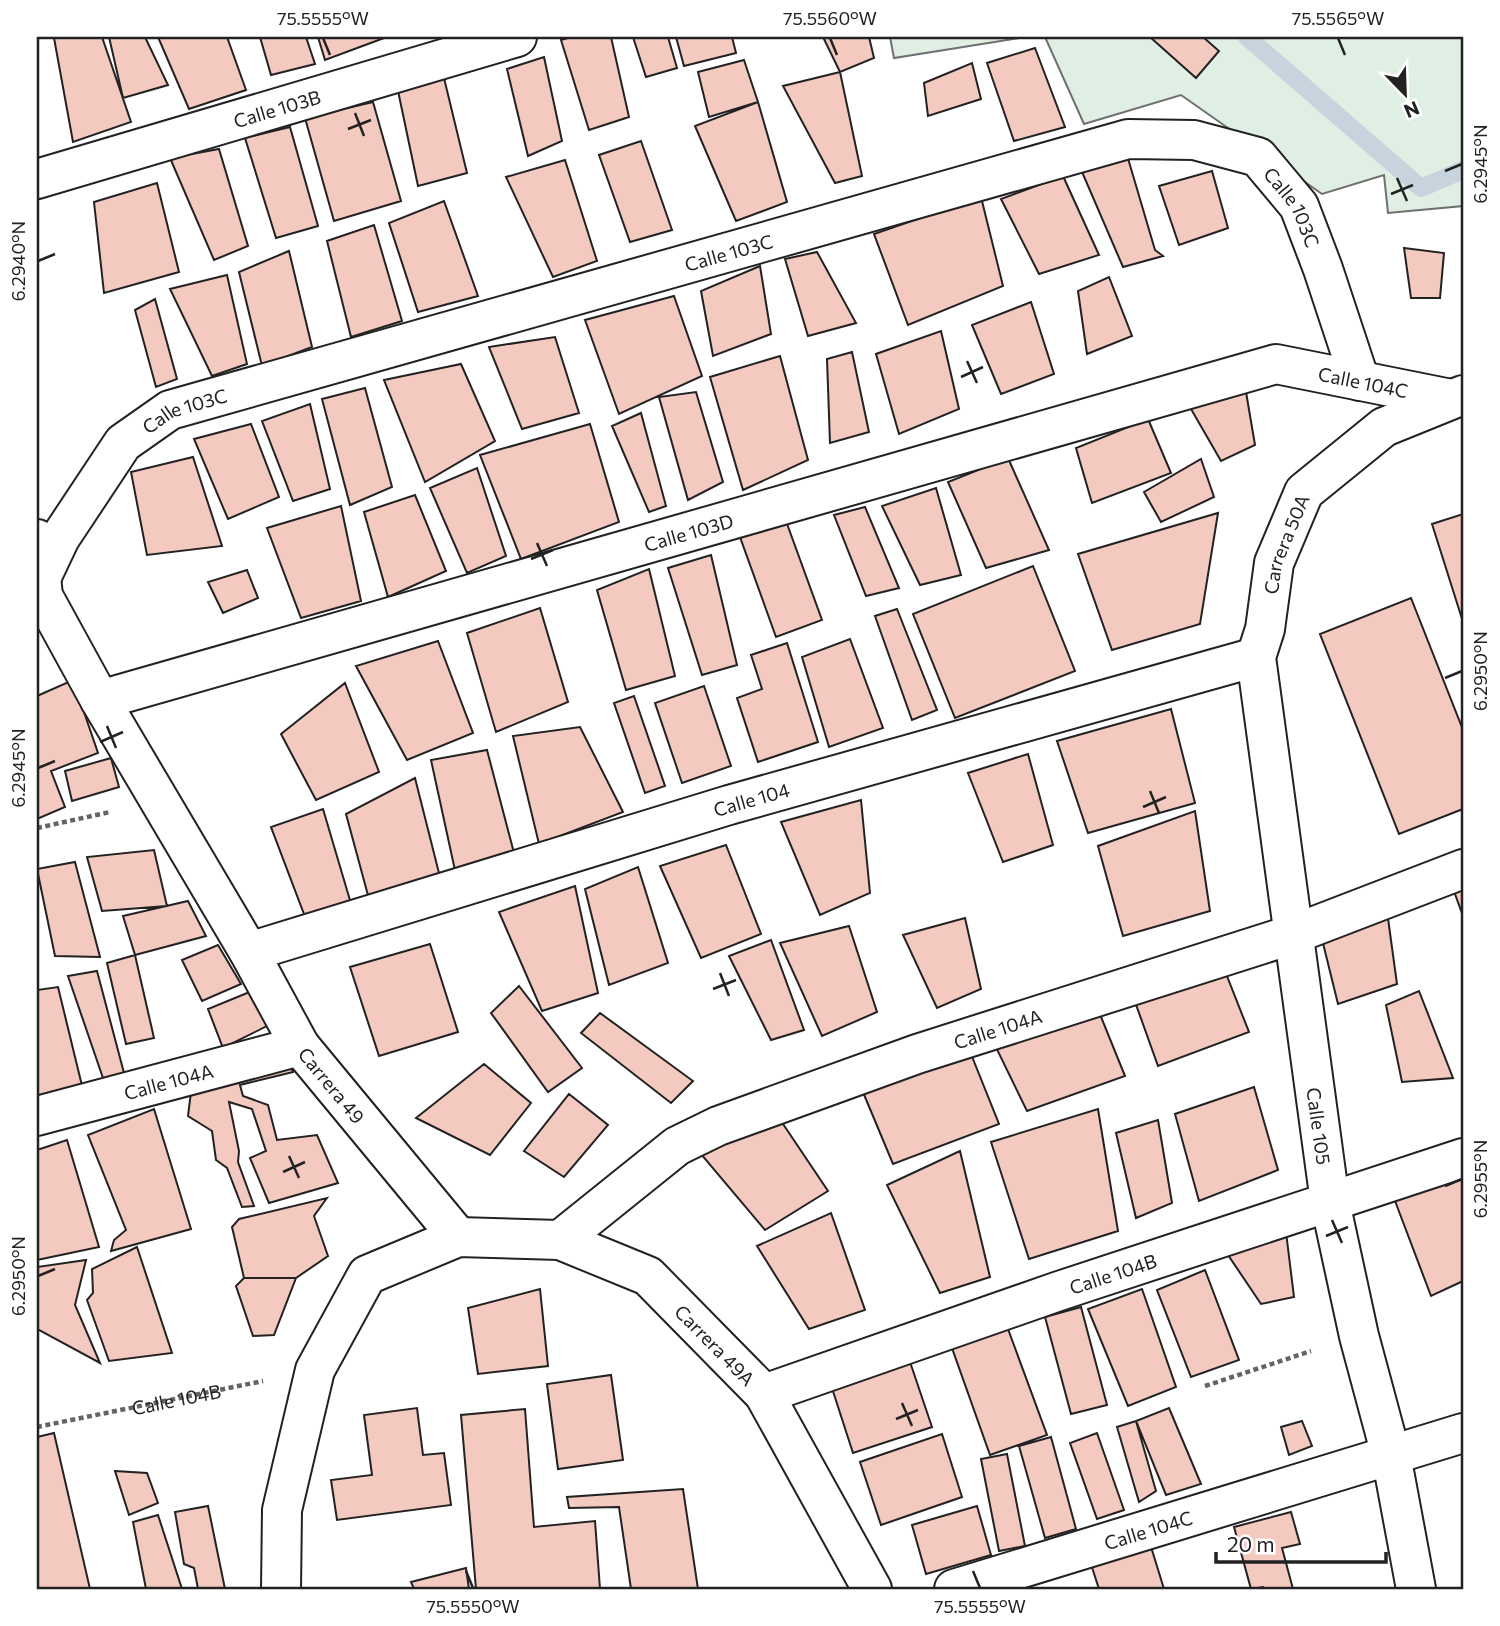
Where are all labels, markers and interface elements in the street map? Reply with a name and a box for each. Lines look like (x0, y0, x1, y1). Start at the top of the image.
text: 75.5555°W (277, 7, 369, 29)
text: 75.5560°W (783, 7, 877, 29)
text: 75.5565°W (1292, 7, 1384, 29)
north arrow (1370, 60, 1440, 130)
street label: Calle 103B (230, 84, 323, 132)
text: N (1401, 97, 1423, 123)
text: 6.2945°N (1469, 125, 1491, 203)
street label: Calle 103C (1260, 162, 1325, 250)
text: 6.2940°N (7, 221, 29, 301)
street label: Calle 103C (682, 229, 775, 275)
street label: Calle 104C (1316, 361, 1410, 402)
street label: Calle 103C (137, 383, 230, 438)
street label: Carrera 50A (1258, 491, 1313, 595)
street label: Calle 103D (641, 508, 736, 556)
text: 6.2950°N (1469, 631, 1491, 711)
text: 6.2945°N (7, 729, 29, 807)
street label: Calle 104 (710, 777, 792, 821)
street label: Calle 104A (951, 1004, 1045, 1053)
street label: Carrera 49 (294, 1042, 370, 1128)
street label: Calle 104A (121, 1058, 216, 1104)
street label: Calle 105 (1302, 1086, 1336, 1166)
text: 6.2955°N (1469, 1140, 1491, 1218)
text: 6.2950°N (7, 1236, 29, 1316)
street label: Calle 104B (1066, 1248, 1159, 1298)
street label: Carrera 49A (671, 1299, 760, 1390)
street label: Calle 104B (130, 1378, 223, 1419)
street label: Calle 104C (1101, 1505, 1195, 1554)
scale bar (1216, 1521, 1386, 1565)
text: 20 m (1227, 1531, 1275, 1556)
text: 75.5550°W (426, 1595, 520, 1617)
text: 75.5555°W (934, 1595, 1026, 1617)

